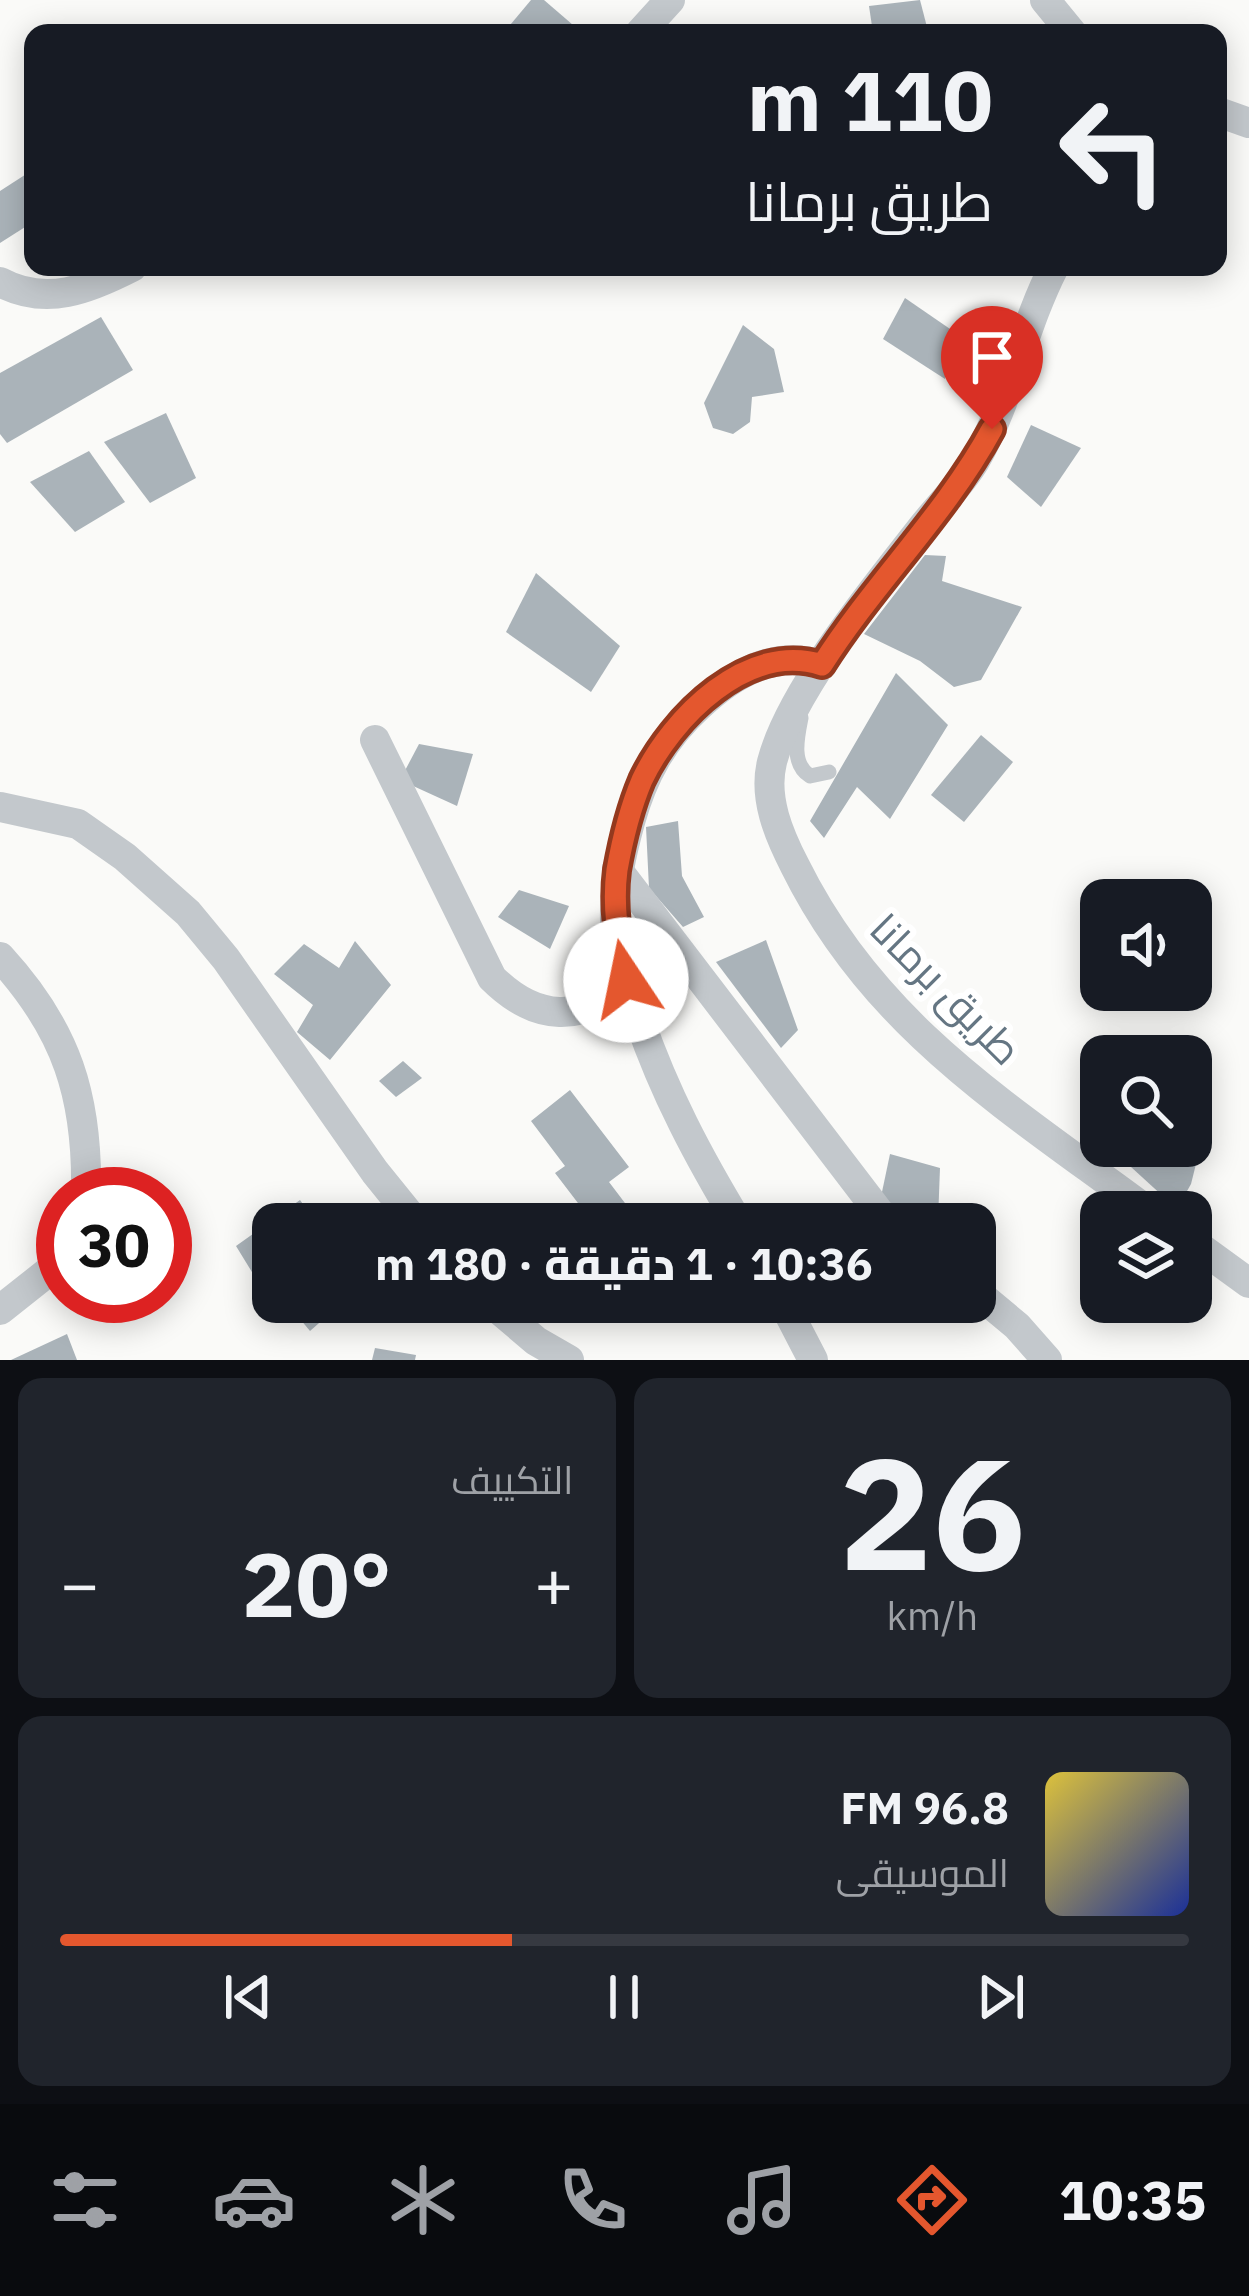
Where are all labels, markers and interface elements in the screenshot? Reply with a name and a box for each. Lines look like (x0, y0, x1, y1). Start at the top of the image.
text: 110 m (747, 45, 993, 154)
icon: left (1035, 72, 1191, 228)
text: طريق برمانا (745, 166, 993, 236)
pin (941, 306, 1043, 429)
icon: arrive (959, 324, 1025, 390)
map controls (1080, 879, 1212, 1323)
button: sound (1080, 879, 1212, 1011)
street label: طريق برمانا (859, 901, 1034, 1076)
position arrow (563, 917, 689, 1043)
button: search (1080, 1035, 1212, 1167)
speed limit sign: 30 (36, 1167, 192, 1323)
button: layers (1080, 1191, 1212, 1323)
text: 10:36 · 1 دقيقة · 180 m (375, 1234, 873, 1292)
text: 26 (839, 1410, 1026, 1613)
text: التكييف (451, 1454, 574, 1505)
text: 20° (242, 1525, 392, 1642)
text: − (60, 1540, 100, 1626)
text: + (534, 1540, 574, 1626)
text: km/h (886, 1590, 978, 1641)
text: 96.8 FM (840, 1778, 1009, 1836)
text: الموسيقى (836, 1847, 1009, 1898)
icon: previous (215, 1964, 281, 2030)
icon: pause (591, 1964, 657, 2030)
icon: next (968, 1964, 1034, 2030)
icon: filters (43, 2158, 127, 2242)
icon: car (212, 2158, 296, 2242)
icon: climate (381, 2158, 465, 2242)
icon: phone (551, 2158, 635, 2242)
icon: music (720, 2158, 804, 2242)
icon: directions (890, 2158, 974, 2242)
text: 10:35 (1059, 2165, 1206, 2235)

